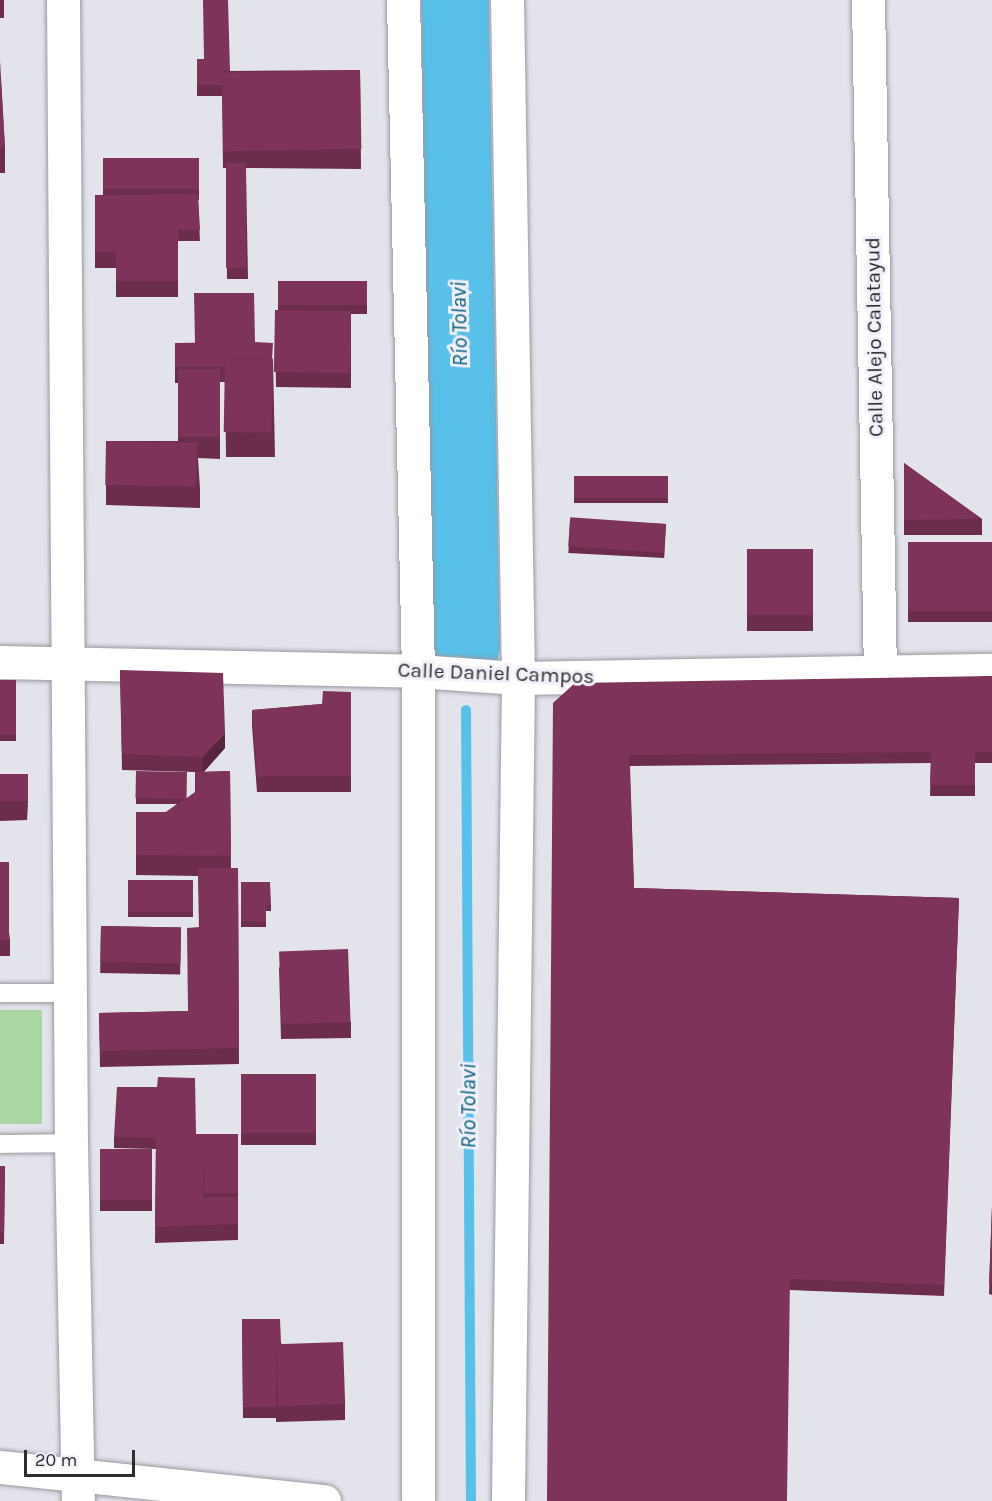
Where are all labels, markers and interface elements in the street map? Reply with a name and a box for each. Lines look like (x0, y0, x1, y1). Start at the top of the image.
street label: Calle Alejo Calatayud (860, 237, 888, 437)
water label: Río Tolavi (446, 281, 474, 367)
street label: Calle Daniel Campos (397, 657, 595, 689)
water label: Río Tolavi (456, 1063, 482, 1149)
scale bar (27, 1438, 138, 1476)
text: 20 m (35, 1449, 77, 1471)

